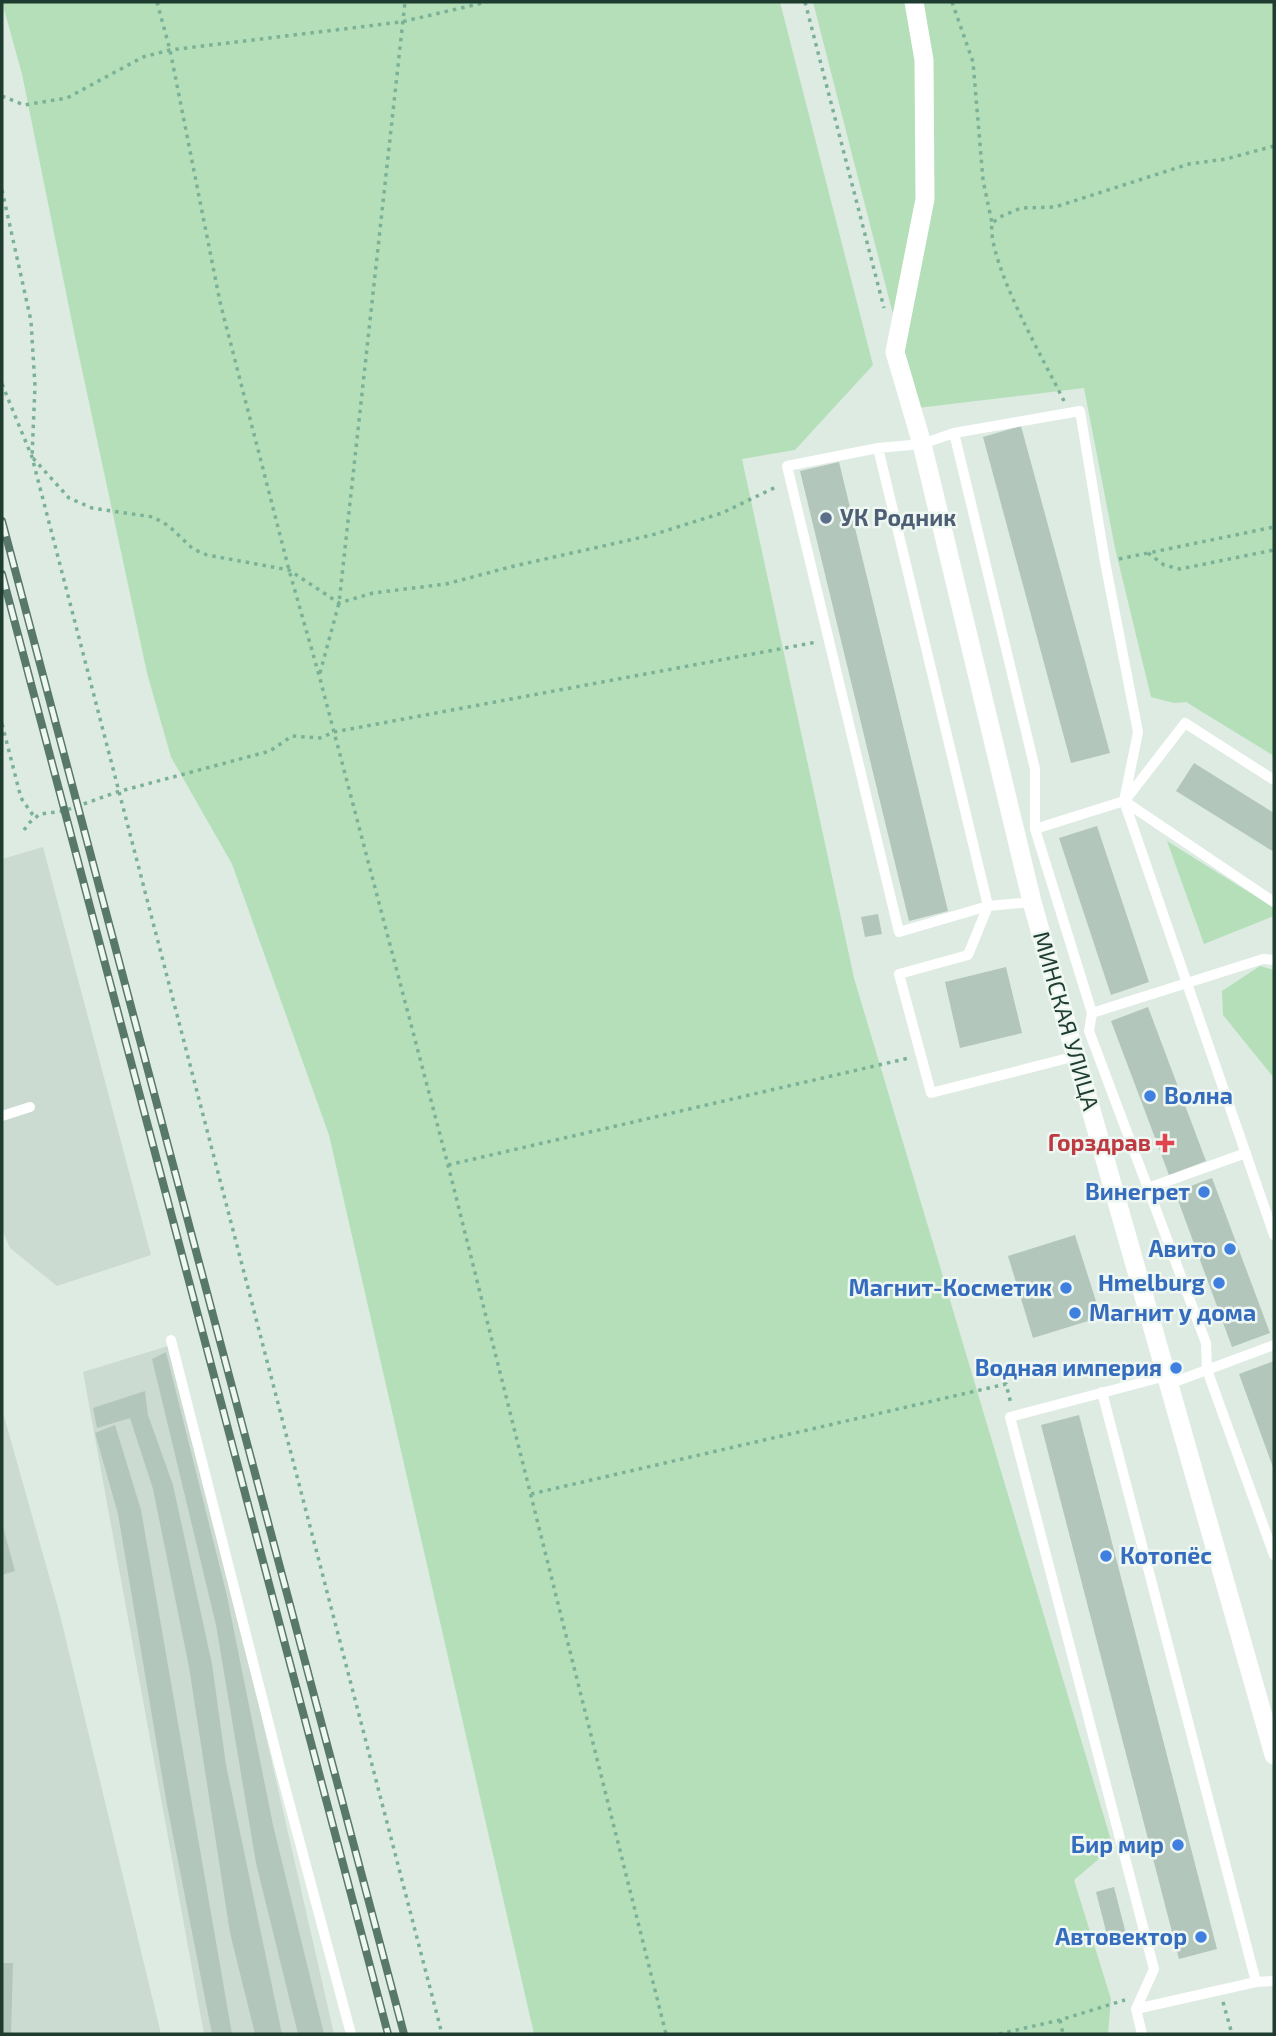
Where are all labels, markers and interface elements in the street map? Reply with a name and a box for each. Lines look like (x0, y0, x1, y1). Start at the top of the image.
place label: УК Родник (840, 503, 956, 531)
marker: УК Родник (818, 510, 834, 526)
street label: МИНСКАЯ УЛИЦА (1028, 928, 1106, 1114)
place label: Волна (1164, 1081, 1233, 1109)
marker: Волна (1142, 1088, 1158, 1104)
place label: Горздрав (1048, 1128, 1151, 1156)
marker: Горздрав (1157, 1135, 1173, 1151)
place label: Винегрет (1085, 1177, 1190, 1205)
marker: Винегрет (1196, 1184, 1212, 1200)
place label: Авито (1148, 1234, 1216, 1262)
marker: Авито (1222, 1241, 1238, 1257)
place label: Hmelburg (1098, 1268, 1206, 1296)
place label: Магнит-Косметик (849, 1273, 1052, 1301)
marker: Hmelburg (1211, 1275, 1227, 1291)
marker: Магнит-Косметик (1058, 1280, 1074, 1296)
place label: Магнит у дома (1089, 1298, 1256, 1326)
marker: Магнит у дома (1067, 1305, 1083, 1321)
place label: Водная империя (975, 1353, 1162, 1381)
marker: Водная империя (1168, 1360, 1184, 1376)
place label: Котопёс (1120, 1541, 1212, 1569)
marker: Котопёс (1098, 1548, 1114, 1564)
place label: Бир мир (1071, 1830, 1164, 1858)
marker: Бир мир (1170, 1837, 1186, 1853)
place label: Автовектор (1055, 1922, 1187, 1950)
marker: Автовектор (1193, 1929, 1209, 1945)

